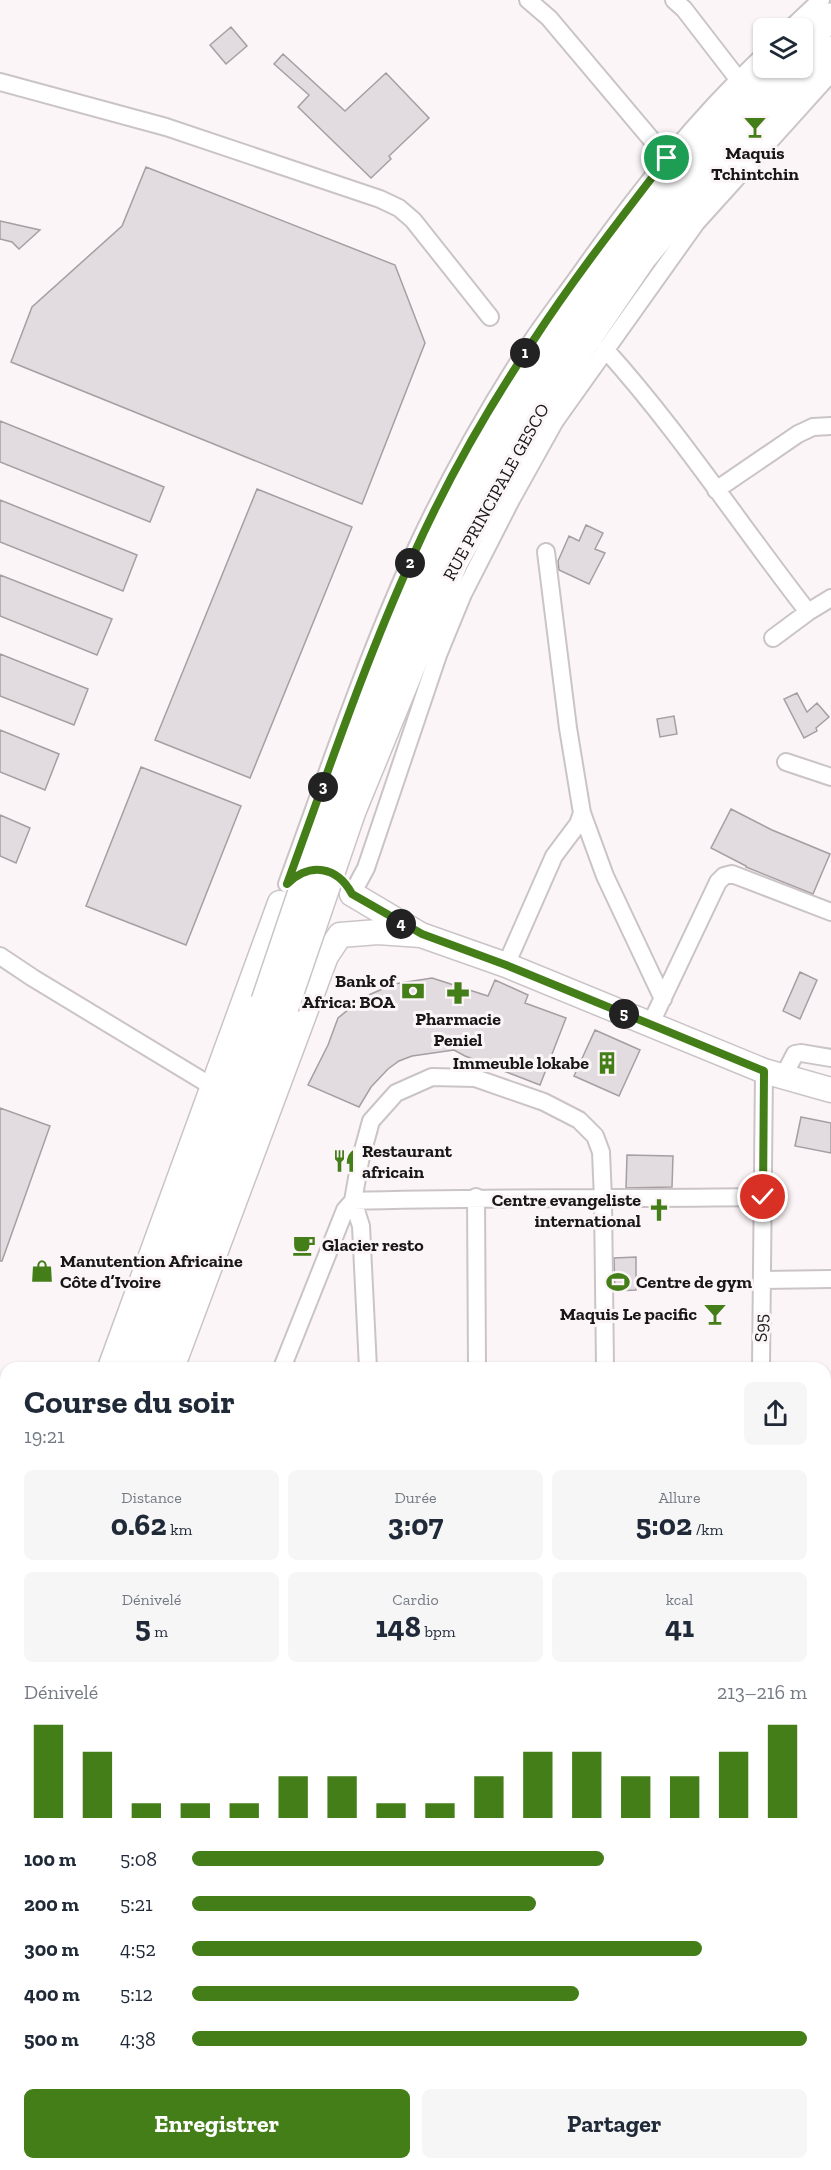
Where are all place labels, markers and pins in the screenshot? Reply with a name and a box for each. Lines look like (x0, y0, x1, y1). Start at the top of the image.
bar icon: Maquis Tchintchin (742, 114, 768, 140)
pin (641, 132, 692, 183)
place label: Maquis Tchintchin (711, 142, 799, 185)
pin: 1 (510, 338, 540, 368)
pin: 2 (395, 548, 425, 578)
pin: 3 (308, 772, 338, 802)
pin: 4 (386, 909, 416, 939)
place label: Bank of Africa: BOA (302, 970, 397, 1013)
bank icon: Bank of Africa: BOA (400, 978, 426, 1004)
pharmacy icon: Pharmacie Peniel (445, 980, 471, 1006)
pin: 5 (609, 999, 639, 1029)
place label: Pharmacie Peniel (415, 1008, 501, 1051)
building icon: Immeuble lokabe (594, 1050, 620, 1076)
place label: Immeuble lokabe (453, 1052, 589, 1074)
place label: Restaurant africain (362, 1140, 453, 1183)
restaurant icon: Restaurant africain (331, 1148, 357, 1174)
pin (737, 1171, 788, 1222)
place label: Centre evangeliste international (492, 1189, 641, 1232)
church icon: Centre evangeliste international (646, 1197, 672, 1223)
cafe icon: Glacier resto (291, 1232, 317, 1258)
place label: Glacier resto (322, 1234, 424, 1256)
place label: Manutention Africaine Côte d’Ivoire (60, 1250, 243, 1293)
shop icon: Manutention Africaine Côte d’Ivoire (29, 1258, 55, 1284)
sports icon: Centre de gym (605, 1269, 631, 1295)
place label: Centre de gym (636, 1271, 752, 1293)
bar icon: Maquis Le pacific (702, 1301, 728, 1327)
place label: Maquis Le pacific (560, 1303, 698, 1325)

